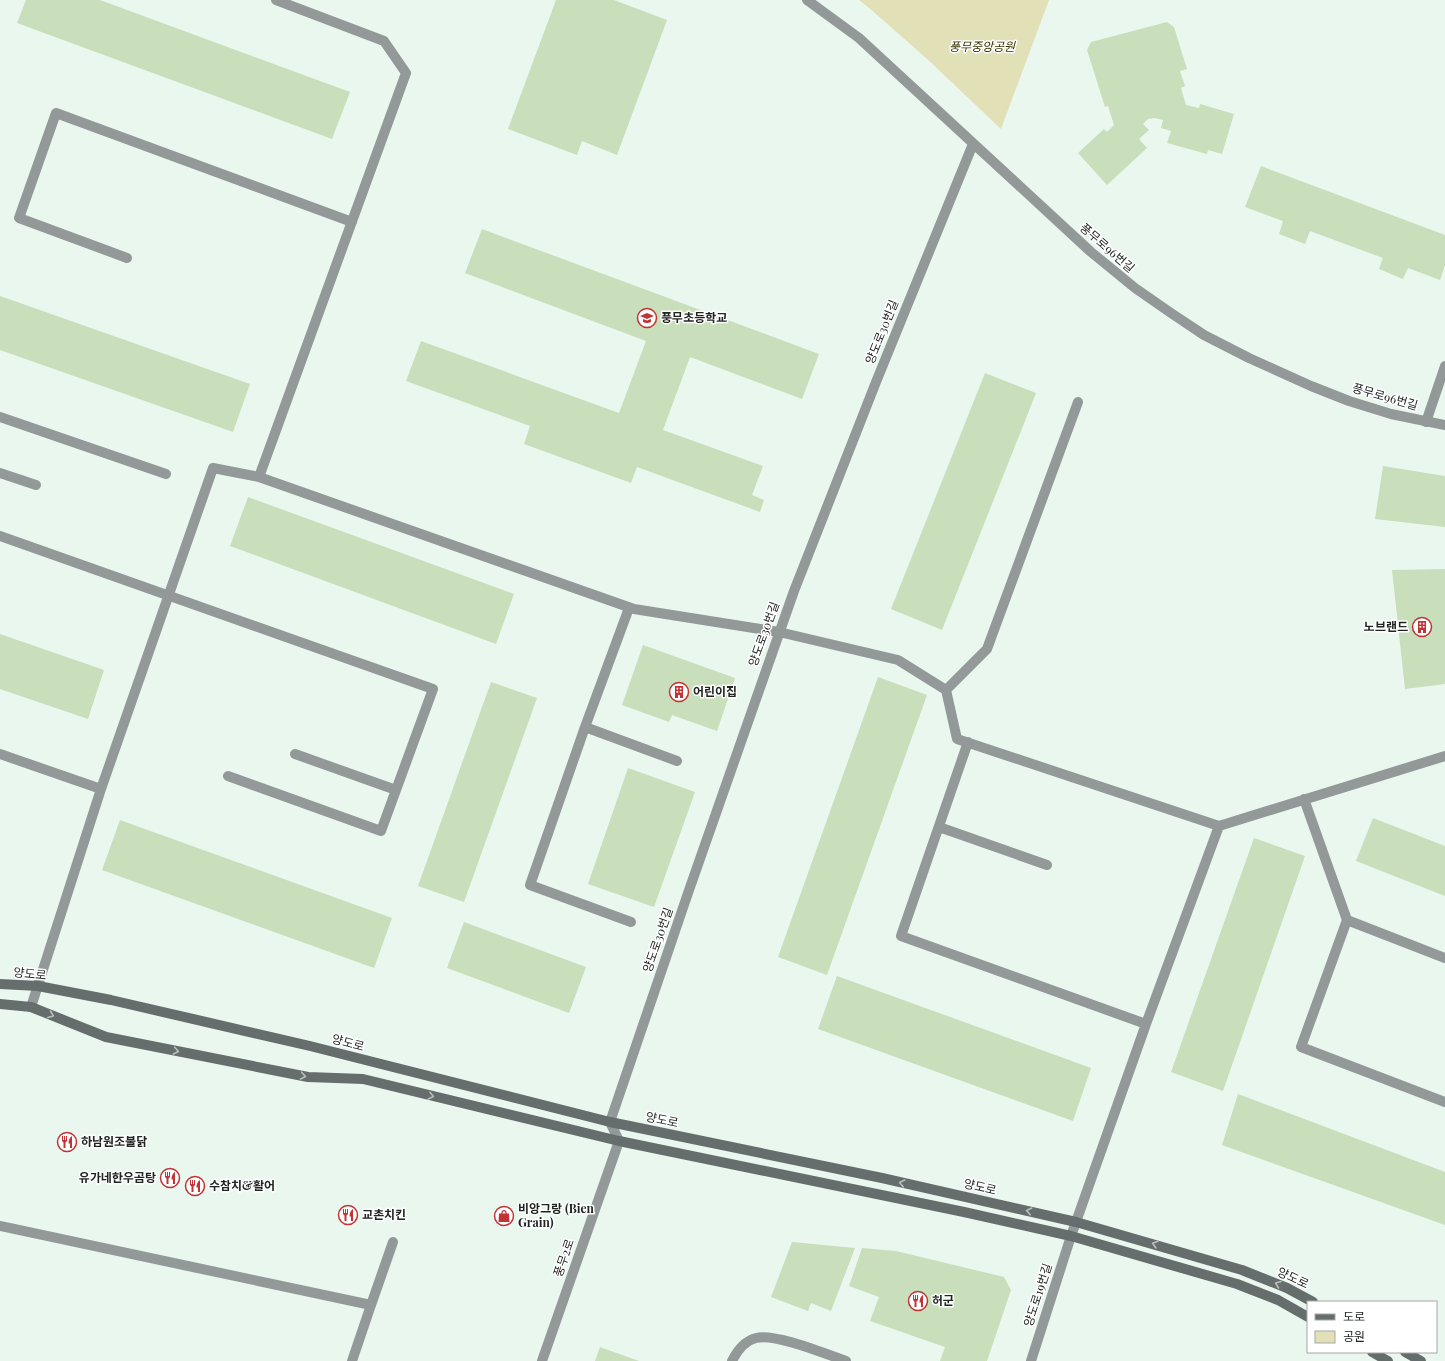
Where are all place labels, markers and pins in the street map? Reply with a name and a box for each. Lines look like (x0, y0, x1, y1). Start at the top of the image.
school or university icon: 풍무초등학교 (636, 307, 658, 329)
place label: 풍무초등학교 (661, 309, 727, 325)
building icon: 노브랜드 (1411, 616, 1433, 638)
place label: 노브랜드 (1364, 618, 1408, 634)
building icon: 어린이집 (668, 681, 690, 703)
place label: 어린이집 (693, 683, 737, 699)
restaurant icon: 하남원조불닭 (56, 1131, 78, 1153)
place label: 하남원조불닭 (81, 1133, 147, 1149)
restaurant icon: 유가네한우곰탕 (159, 1167, 181, 1189)
place label: 유가네한우곰탕 (79, 1169, 156, 1185)
restaurant icon: 수참치&활어 (184, 1175, 206, 1197)
place label: 수참치&활어 (209, 1177, 275, 1193)
place label: 비앙그랑 (Bien Grain) (518, 1200, 595, 1230)
restaurant icon: 교촌치킨 (337, 1204, 359, 1226)
shop icon: 비앙그랑 (Bien Grain) (493, 1205, 515, 1227)
place label: 교촌치킨 (362, 1206, 406, 1222)
restaurant icon: 허군 (907, 1290, 929, 1312)
place label: 허군 (932, 1292, 954, 1308)

